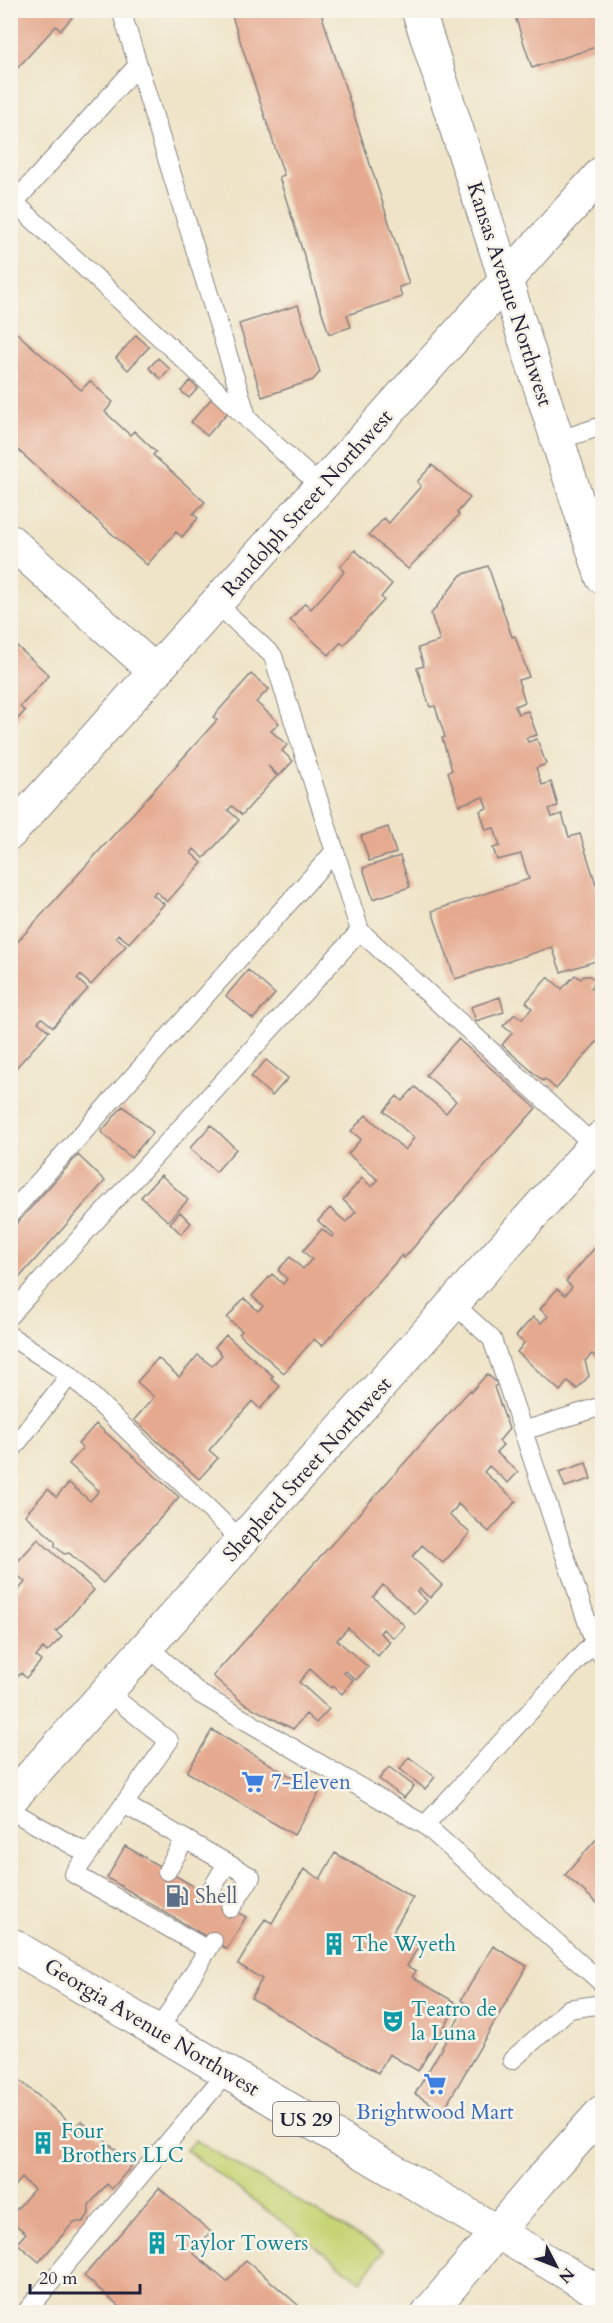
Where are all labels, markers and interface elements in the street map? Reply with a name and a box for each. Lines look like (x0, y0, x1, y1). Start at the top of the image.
street label: Kansas Avenue Northwest (460, 178, 560, 410)
street label: Randolph Street Northwest (215, 403, 400, 603)
street label: Shepherd Street Northwest (216, 1370, 399, 1568)
place label: 7-Eleven (271, 1768, 351, 1797)
supermarket icon: 7-Eleven (240, 1769, 266, 1795)
place label: Shell (195, 1882, 237, 1911)
fuel station icon: Shell (164, 1883, 190, 1909)
place label: The Wyeth (352, 1930, 457, 1959)
building icon: The Wyeth (321, 1931, 347, 1957)
street label: Georgia Avenue Northwest (39, 1952, 265, 2103)
place label: Teatro de la Luna (411, 1995, 497, 2048)
theatre icon: Teatro de la Luna (380, 2008, 406, 2034)
supermarket icon: Brightwood Mart (422, 2071, 448, 2097)
place label: Brightwood Mart (356, 2098, 514, 2127)
road number: US 29 (273, 2102, 339, 2136)
place label: Four Brothers LLC (61, 2117, 184, 2170)
building icon: Four Brothers LLC (30, 2130, 56, 2156)
place label: Taylor Towers (175, 2229, 308, 2258)
building icon: Taylor Towers (144, 2230, 170, 2256)
north arrow (526, 2236, 586, 2296)
scale bar (30, 2257, 140, 2295)
text: N (554, 2263, 579, 2288)
text: 20 m (39, 2266, 78, 2291)

